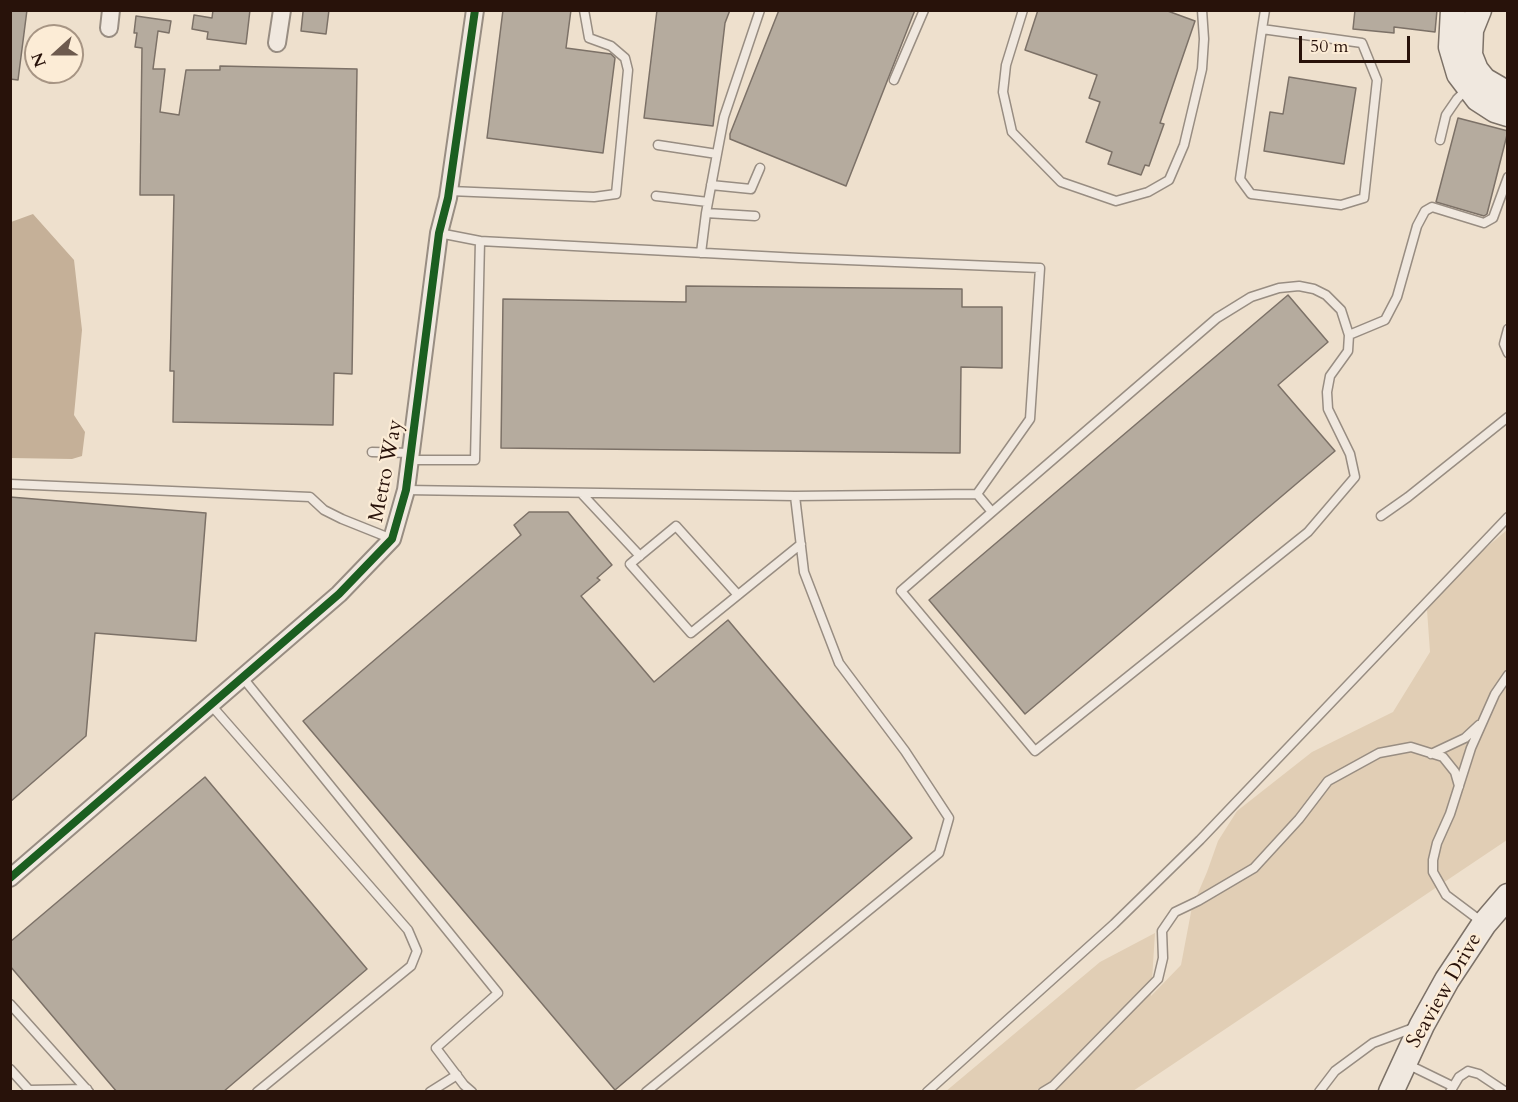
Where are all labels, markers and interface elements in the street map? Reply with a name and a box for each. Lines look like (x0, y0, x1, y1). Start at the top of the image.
north arrow (24, 24, 84, 84)
scale bar (1302, 24, 1413, 62)
text: 50 m (1310, 34, 1349, 59)
text: N (26, 49, 52, 70)
street label: Metro Way (365, 418, 409, 524)
street label: Seaview Drive (1402, 929, 1488, 1053)

